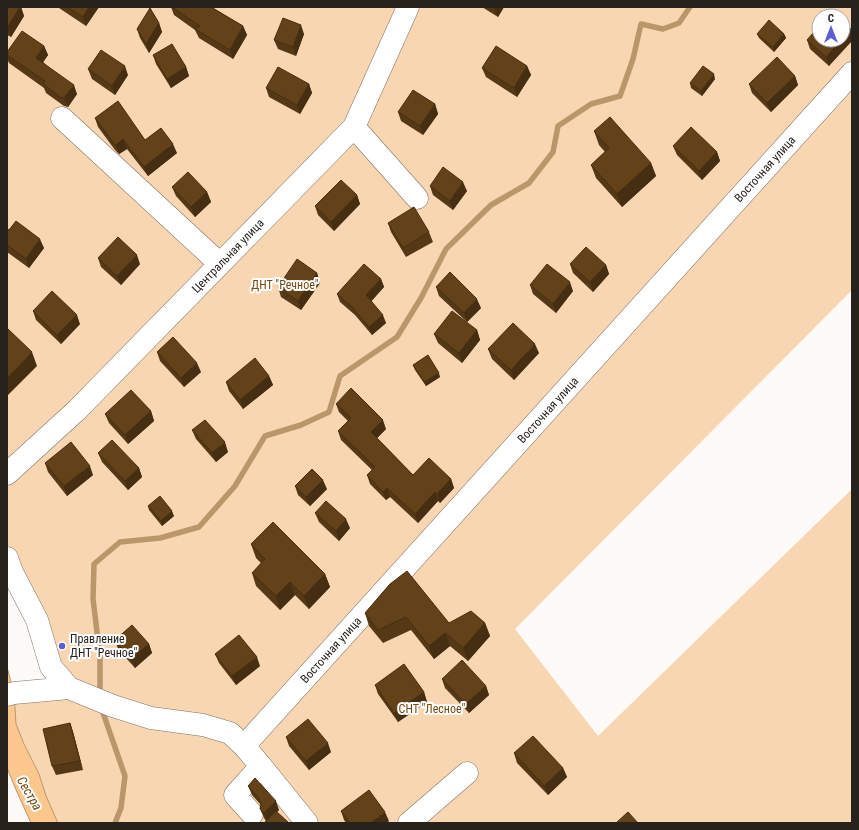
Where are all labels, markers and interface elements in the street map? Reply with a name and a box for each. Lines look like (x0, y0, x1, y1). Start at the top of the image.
north arrow (811, 8, 851, 48)
text: С (828, 12, 834, 25)
street label: Восточная улица (732, 133, 799, 205)
street label: Центральная улица (189, 216, 267, 296)
park label: ДНТ "Речное" (251, 278, 319, 292)
street label: Восточная улица (515, 374, 582, 446)
street label: Восточная улица (298, 614, 365, 686)
place label: Правление ДНТ "Речное" (70, 632, 137, 660)
marker: Правление ДНТ "Речное" (57, 641, 67, 651)
park label: СНТ "Лесное" (399, 702, 466, 716)
water label: Сестра (14, 774, 45, 813)

